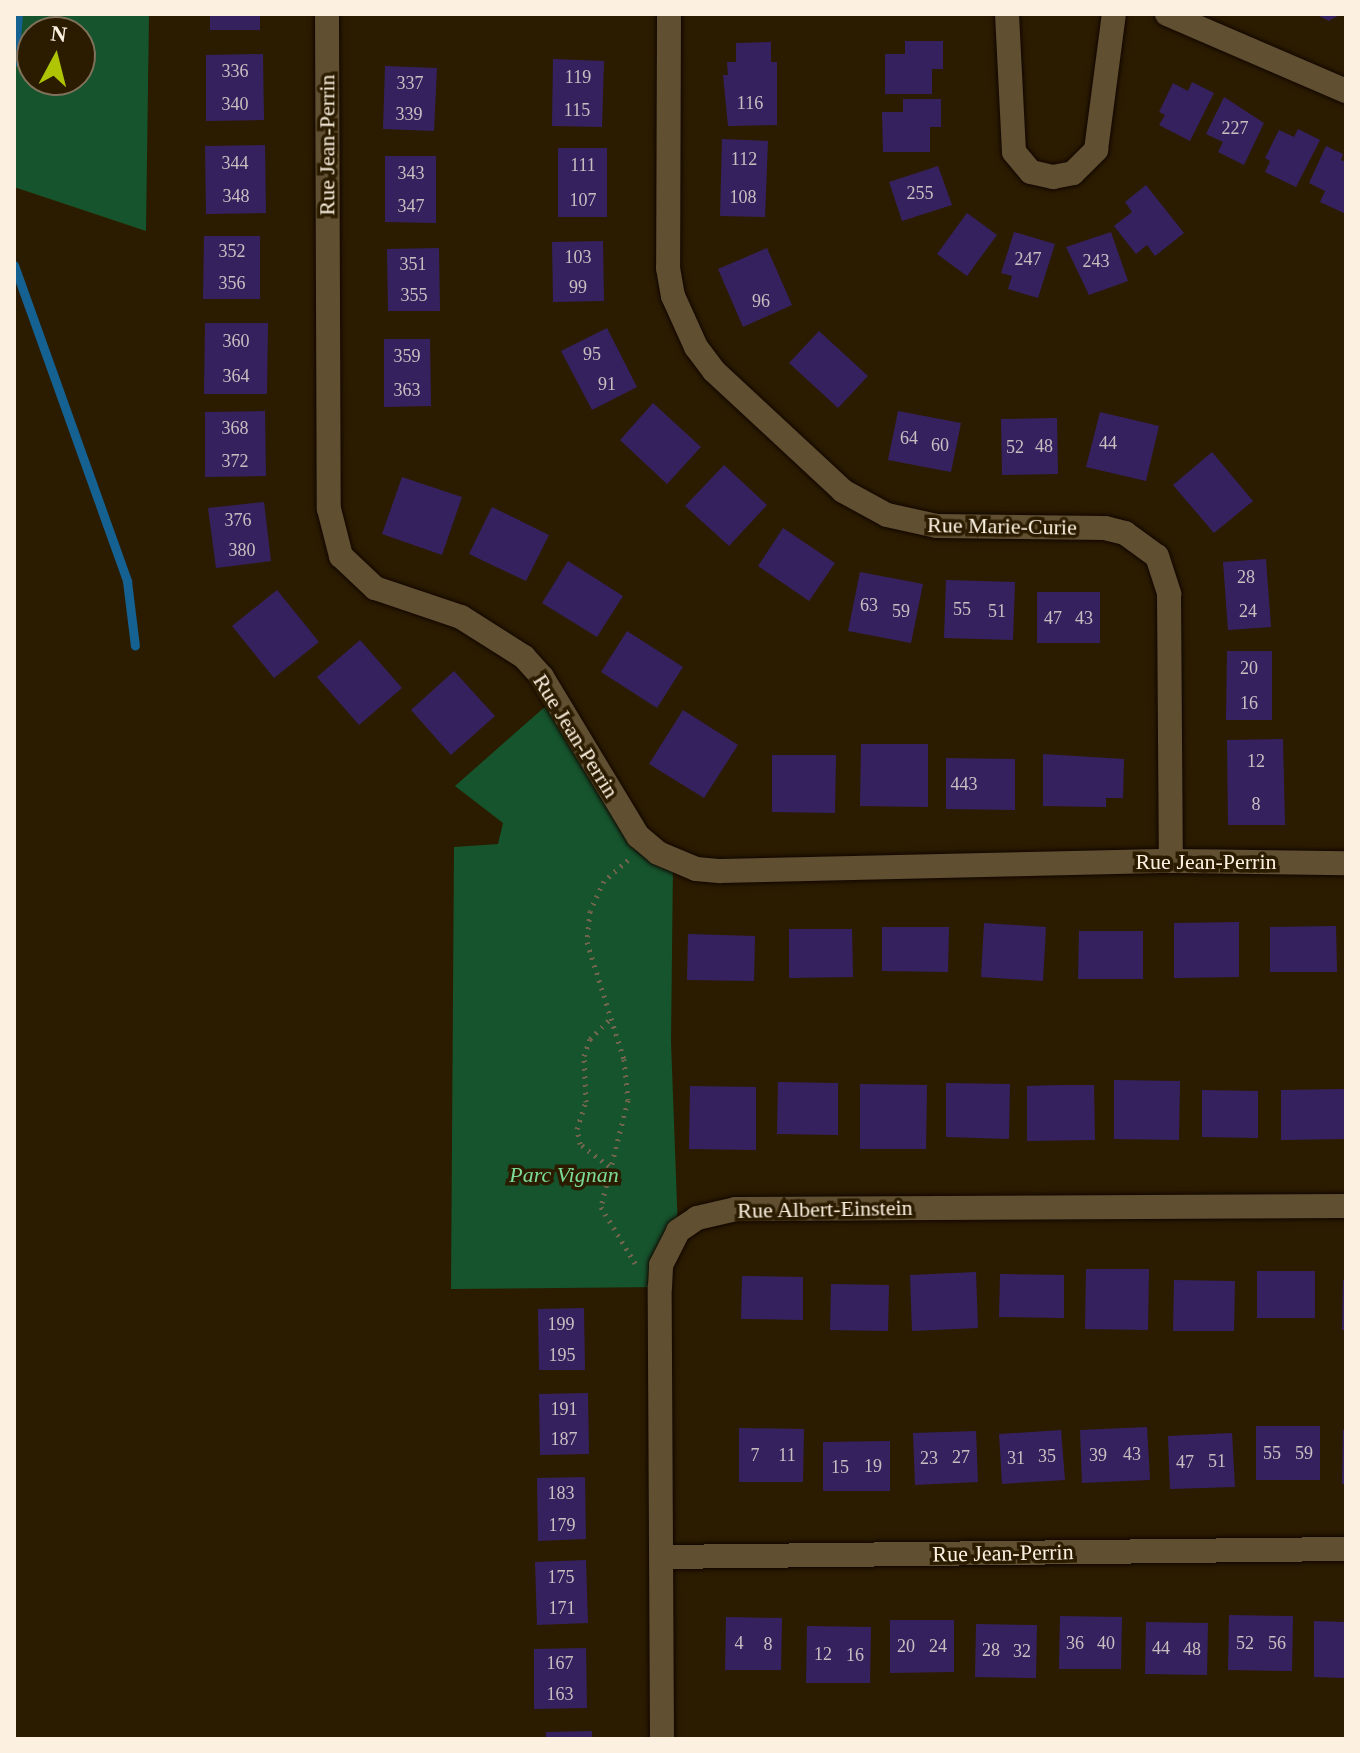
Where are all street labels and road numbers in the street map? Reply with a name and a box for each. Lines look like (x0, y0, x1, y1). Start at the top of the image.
street label: Rue Jean-Perrin (314, 74, 340, 216)
street label: Rue Marie-Curie (927, 511, 1077, 541)
street label: Rue Jean-Perrin (527, 669, 625, 803)
street label: Rue Jean-Perrin (1135, 849, 1277, 875)
street label: Rue Albert-Einstein (736, 1194, 914, 1224)
street label: Rue Jean-Perrin (932, 1539, 1074, 1567)

